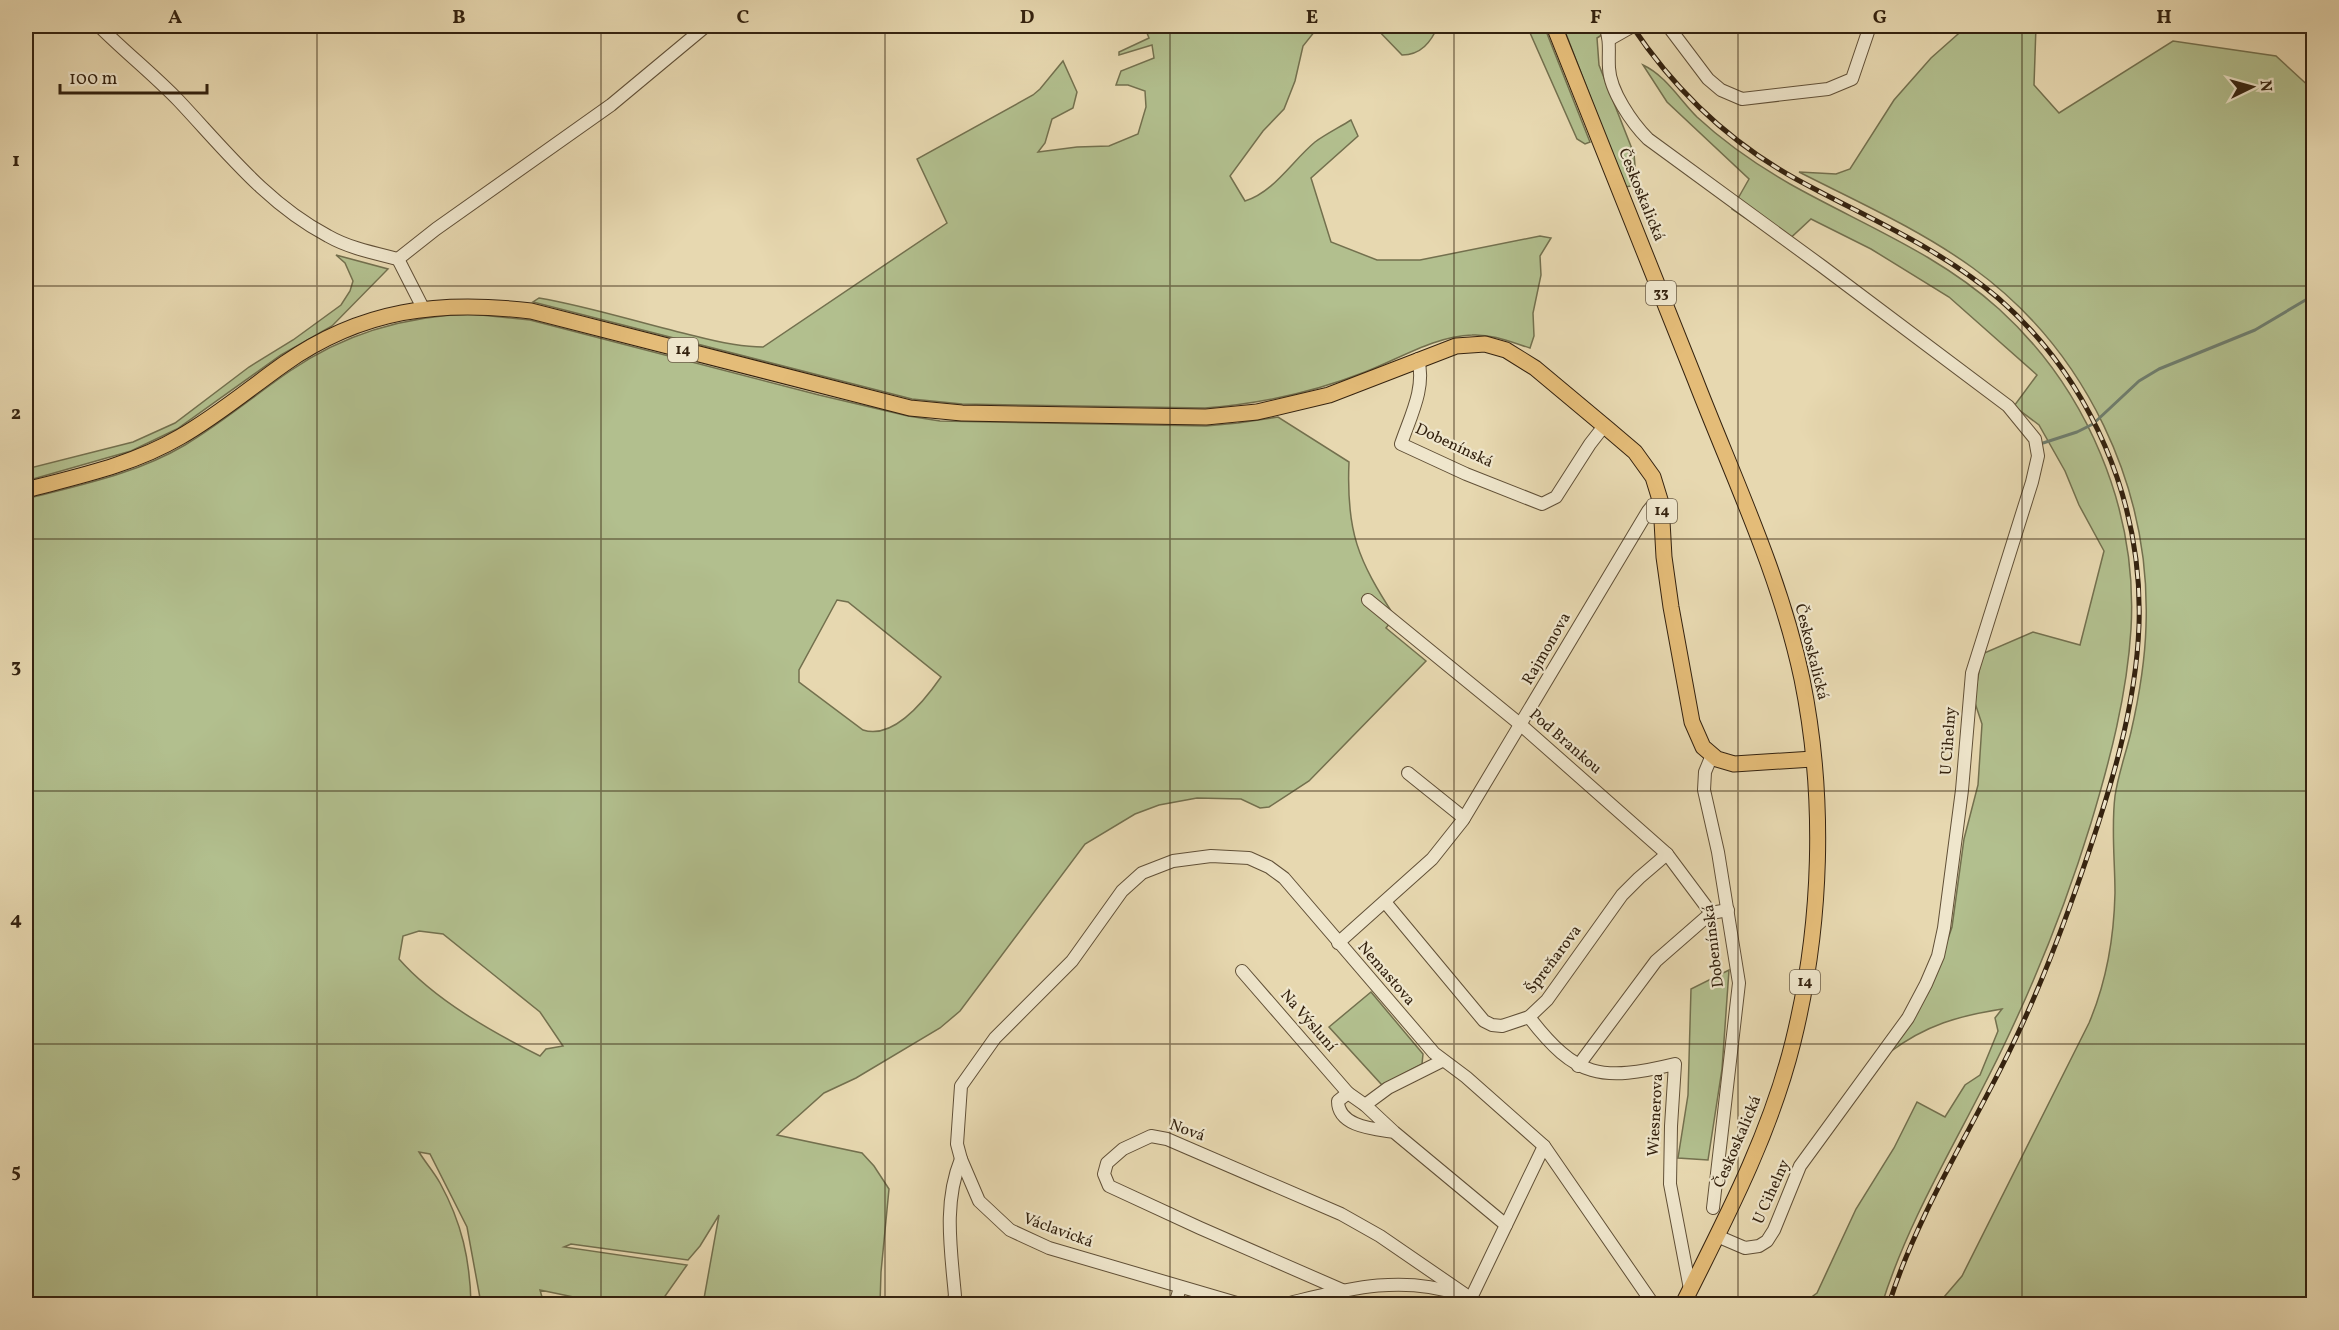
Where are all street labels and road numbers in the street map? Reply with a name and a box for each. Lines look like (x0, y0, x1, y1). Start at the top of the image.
street label: Českoskalická (1612, 145, 1671, 245)
road number: 33 (1646, 281, 1676, 305)
road number: 14 (668, 338, 698, 362)
street label: Dobenínská (1411, 418, 1497, 474)
road number: 14 (1647, 499, 1677, 523)
street label: Českoskalická (1788, 601, 1835, 702)
street label: Rajmonova (1517, 609, 1577, 689)
street label: Pod Brankou (1524, 704, 1606, 780)
street label: U Cihelny (1936, 706, 1962, 776)
street label: Dobenínská (1698, 903, 1730, 989)
street label: Špreňarova (1520, 920, 1587, 999)
street label: Nemastova (1352, 937, 1420, 1011)
road number: 14 (1790, 970, 1820, 994)
street label: Na Výsluní (1275, 985, 1341, 1057)
street label: Wiesnerova (1643, 1073, 1669, 1157)
street label: Českoskalická (1708, 1092, 1767, 1192)
street label: Nová (1166, 1114, 1208, 1148)
street label: U Cihelny (1748, 1156, 1796, 1228)
street label: Václavická (1020, 1208, 1096, 1254)

